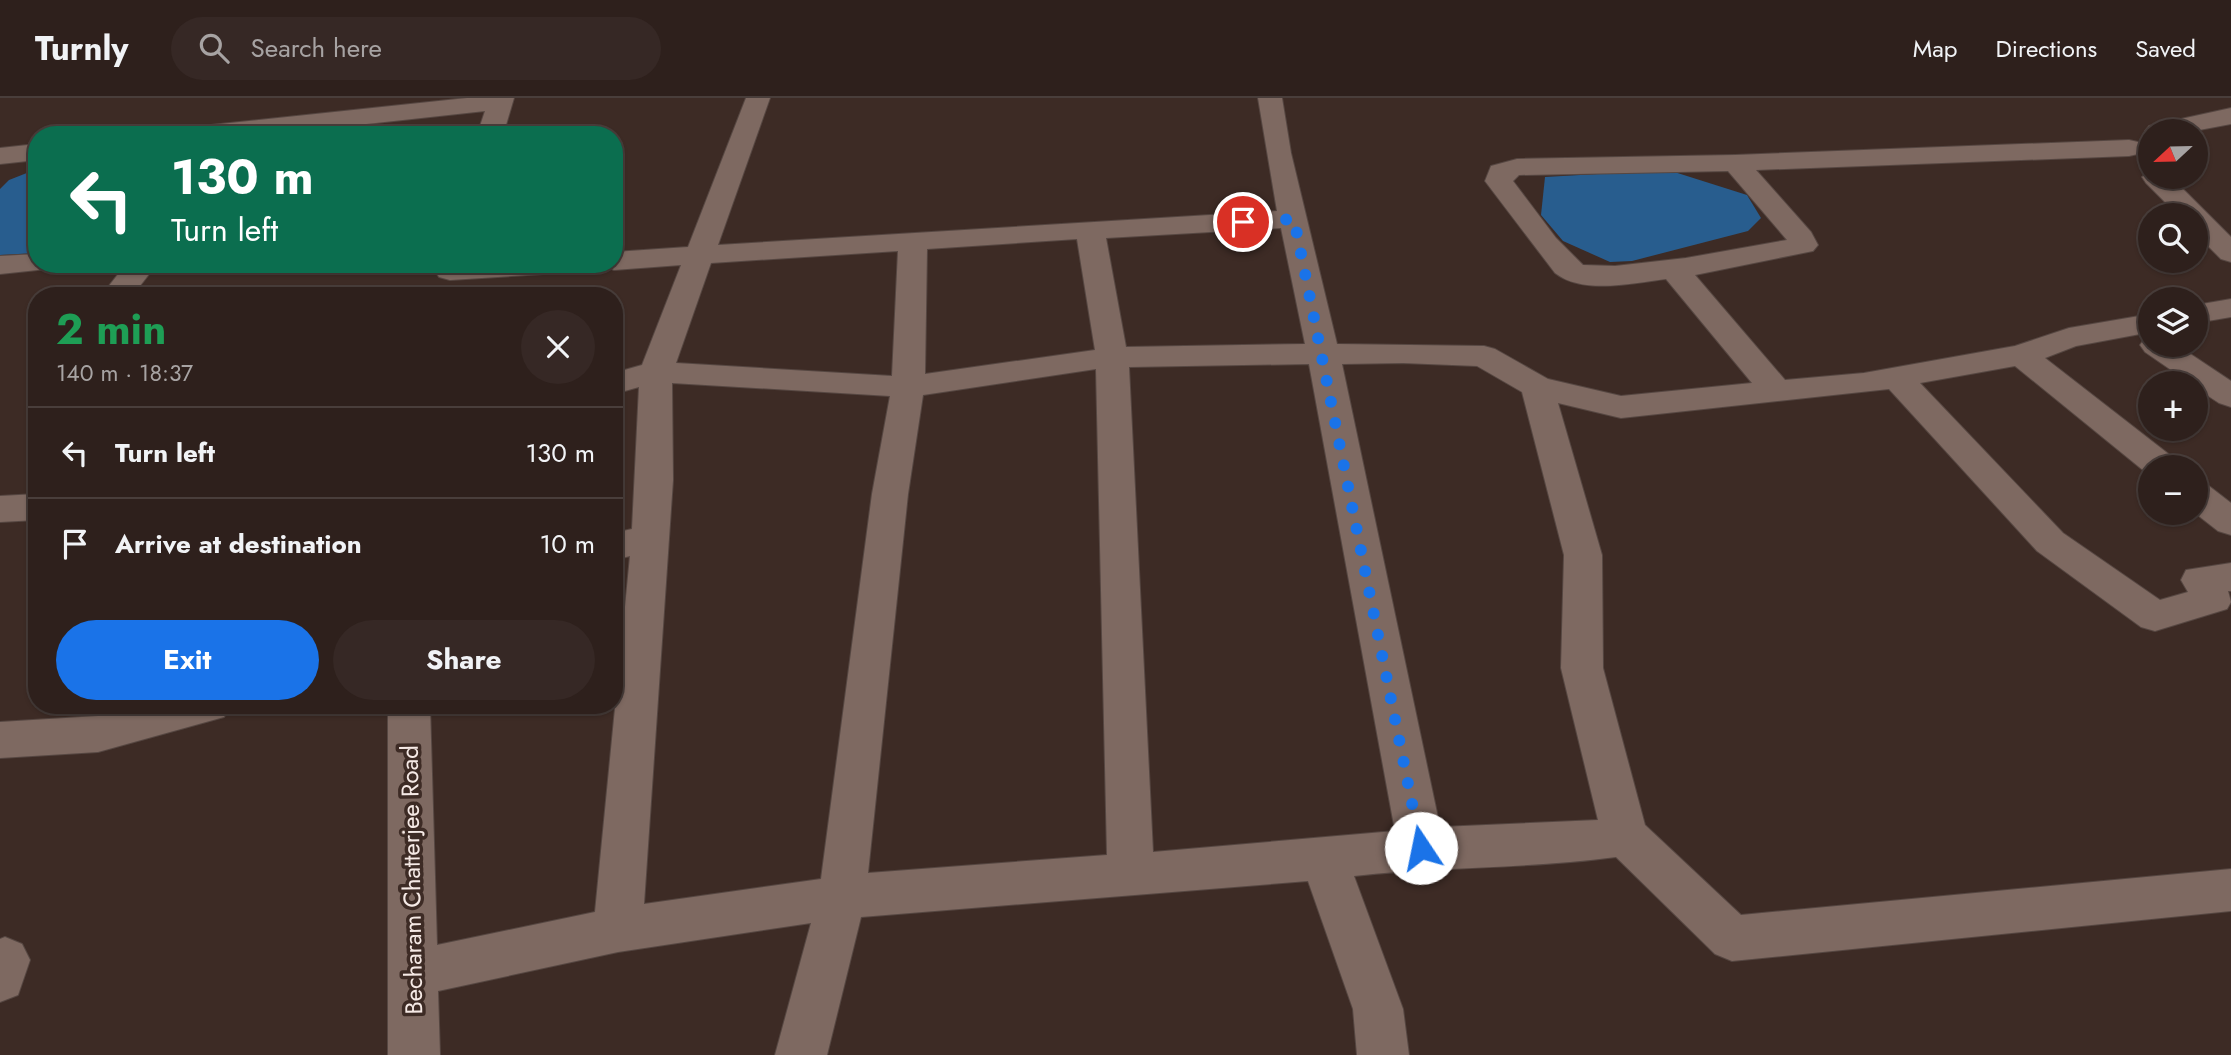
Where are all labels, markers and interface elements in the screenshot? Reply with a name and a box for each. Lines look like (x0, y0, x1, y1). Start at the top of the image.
search box (171, 17, 661, 80)
text: Turnly (35, 25, 129, 72)
icon: search (195, 29, 233, 67)
text: Search here (251, 29, 382, 67)
text: Map (1913, 31, 1958, 66)
text: Directions (1996, 31, 2097, 66)
text: Saved (2135, 31, 2196, 66)
north arrow (2138, 119, 2208, 189)
map controls (2138, 119, 2208, 525)
text: 130 m (171, 142, 314, 212)
icon: left (56, 154, 147, 245)
pin (1213, 192, 1273, 252)
icon: arrive (1224, 203, 1262, 241)
button: search (2138, 203, 2208, 273)
text: Turn left (171, 207, 278, 253)
button: layers (2138, 287, 2208, 357)
text: 2 min (56, 299, 166, 360)
button: close (521, 310, 595, 384)
text: 140 m · 18:37 (56, 356, 193, 390)
button: + (2138, 371, 2208, 441)
icon: left (56, 434, 94, 472)
text: Turn left (115, 434, 215, 472)
text: 130 m (525, 434, 595, 472)
button: − (2138, 455, 2208, 525)
icon: arrive (56, 525, 94, 563)
text: Arrive at destination (115, 525, 362, 563)
text: 10 m (540, 525, 595, 563)
button: Exit (56, 620, 319, 700)
button: Share (333, 620, 595, 700)
street label: Becharam Chatterjee Road (392, 745, 431, 1015)
position arrow (1384, 811, 1458, 885)

